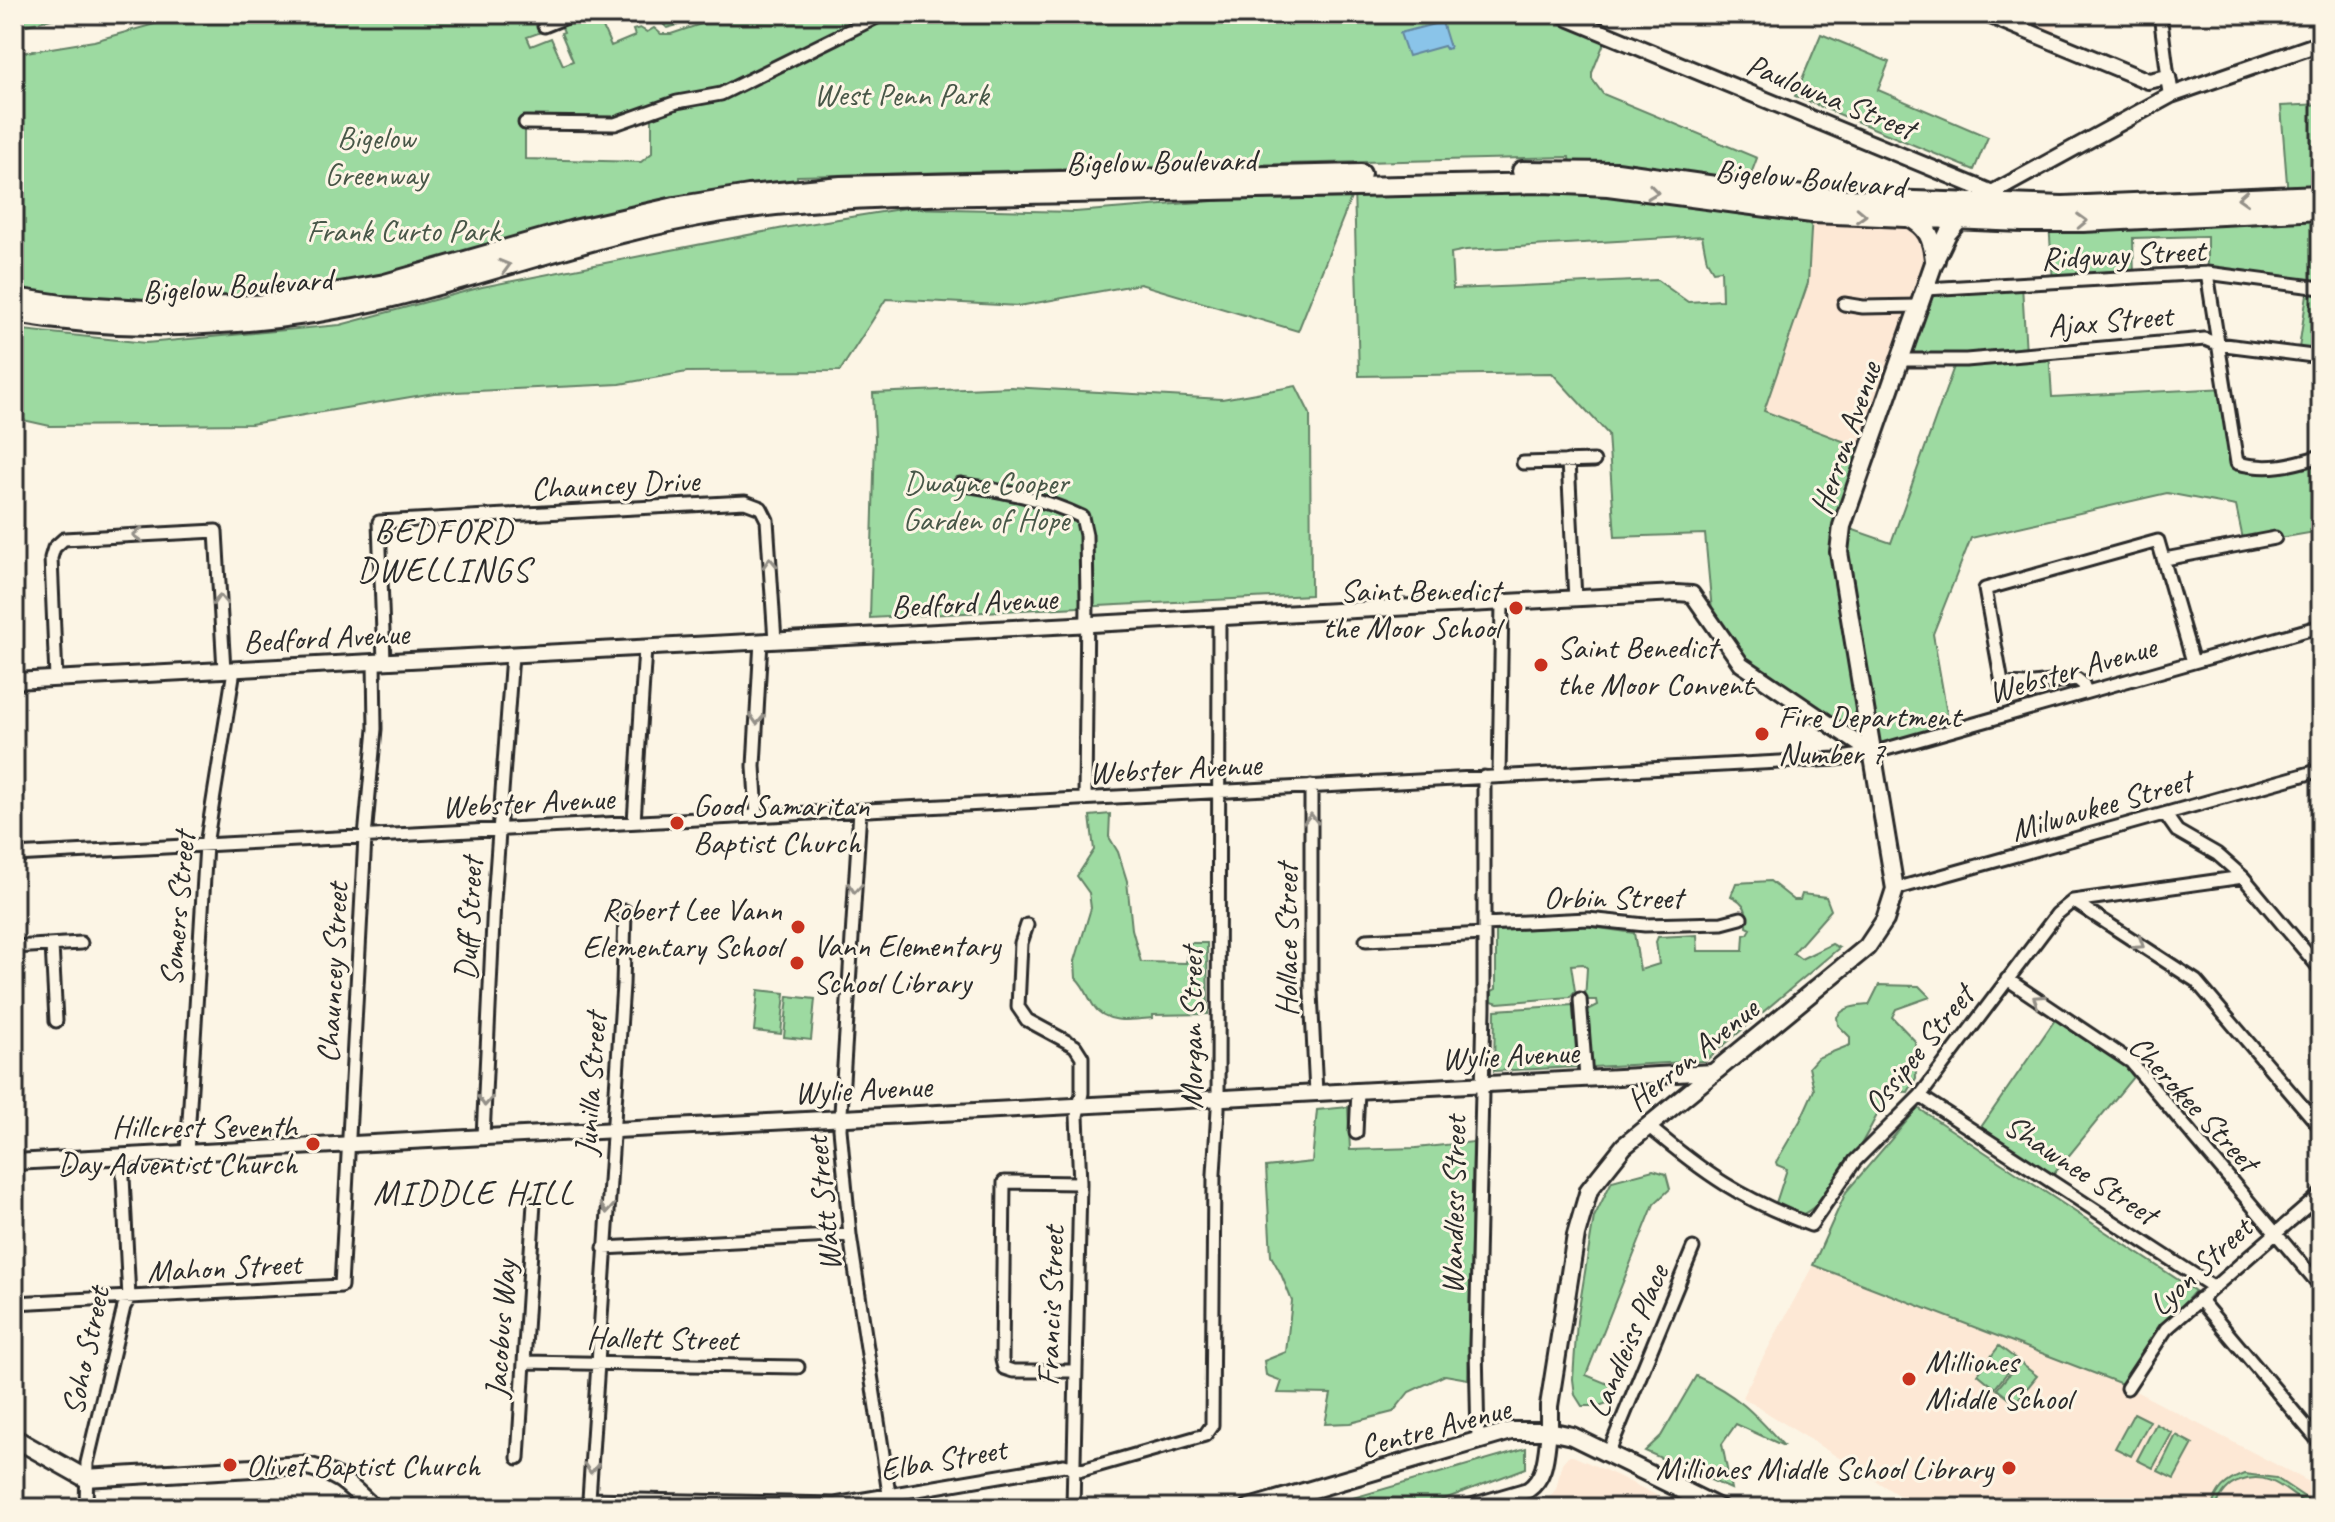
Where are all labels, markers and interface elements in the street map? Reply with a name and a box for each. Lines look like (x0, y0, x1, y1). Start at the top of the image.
street label: Paulowna Street (1740, 44, 1925, 151)
park label: West Penn Park (814, 74, 991, 115)
park label: Bigelow Greenway (325, 117, 431, 195)
street label: Bigelow Boulevard (1066, 139, 1261, 184)
street label: Bigelow Boulevard (1714, 150, 1911, 208)
one-way arrow (1646, 183, 1660, 200)
one-way arrow (2236, 189, 2249, 206)
one-way arrow (1855, 207, 1867, 224)
park label: Frank Curto Park (306, 210, 502, 251)
one-way arrow (2076, 213, 2089, 230)
street label: Ridgway Street (2040, 230, 2209, 279)
street label: Bigelow Boulevard (141, 258, 338, 313)
one-way arrow (497, 258, 511, 275)
street label: Ajax Street (2046, 294, 2177, 346)
street label: Herron Avenue (1800, 354, 1891, 520)
street label: Chauncey Drive (530, 459, 703, 509)
park label: Dwayne Cooper Garden of Hope (903, 462, 1072, 540)
district label: BEDFORD DWELLINGS (357, 509, 536, 591)
one-way arrow (131, 526, 144, 543)
one-way arrow (761, 556, 778, 569)
place label: Saint Benedict the Moor School (1322, 570, 1506, 648)
street label: Bedford Avenue (890, 578, 1060, 627)
one-way arrow (212, 593, 229, 606)
marker: Saint Benedict the Moor School (1507, 599, 1525, 617)
street label: Bedford Avenue (242, 613, 412, 662)
street label: Webster Avenue (1984, 625, 2163, 713)
place label: Saint Benedict the Moor Convent (1557, 627, 1756, 705)
marker: Saint Benedict the Moor Convent (1532, 656, 1550, 674)
place label: Fire Department Number 7 (1778, 696, 1964, 774)
one-way arrow (749, 713, 766, 726)
marker: Fire Department Number 7 (1753, 725, 1771, 743)
street label: Webster Avenue (1088, 743, 1265, 793)
street label: Milwaukee Street (2006, 759, 2200, 851)
street label: Webster Avenue (441, 777, 618, 827)
place label: Good Samaritan Baptist Church (693, 785, 870, 863)
one-way arrow (1302, 812, 1320, 825)
marker: Good Samaritan Baptist Church (668, 814, 686, 832)
street label: Somers Street (150, 826, 205, 988)
street label: Duff Street (445, 852, 492, 982)
street label: Hollace Street (1266, 859, 1307, 1016)
street label: Orbin Street (1543, 877, 1687, 918)
street label: Chauncey Street (307, 879, 358, 1064)
one-way arrow (847, 882, 864, 895)
place label: Robert Lee Vann Elementary School (582, 889, 788, 967)
marker: Robert Lee Vann Elementary School (789, 918, 807, 936)
place label: Vann Elementary School Library (813, 925, 1002, 1003)
one-way arrow (2130, 934, 2144, 949)
street label: Morgan Street (1171, 943, 1212, 1109)
marker: Vann Elementary School Library (788, 954, 806, 972)
street label: Ossipee Street (1854, 973, 1986, 1122)
street label: Herron Avenue (1618, 987, 1769, 1120)
one-way arrow (2032, 995, 2046, 1010)
street label: Junilla Street (565, 1007, 616, 1159)
street label: Cherokee Street (2120, 1026, 2271, 1184)
street label: Wylie Avenue (1440, 1031, 1582, 1080)
street label: Wylie Avenue (793, 1065, 935, 1114)
one-way arrow (476, 1095, 493, 1108)
street label: Shawnee Street (1997, 1105, 2169, 1236)
place label: Hillcrest Seventh Day Adventist Church (58, 1106, 299, 1184)
street label: Wandless Street (1431, 1112, 1476, 1295)
street label: Watt Street (796, 1131, 851, 1273)
marker: Hillcrest Seventh Day Adventist Church (304, 1135, 322, 1153)
district label: MIDDLE HILL (373, 1171, 575, 1214)
one-way arrow (599, 1202, 616, 1215)
street label: Lyon Street (2140, 1206, 2263, 1324)
street label: Francis Street (1027, 1222, 1074, 1386)
street label: Mahon Street (146, 1243, 306, 1292)
street label: Jacobus Way (475, 1256, 526, 1401)
street label: Landleiss Place (1577, 1256, 1679, 1424)
street label: Soho Street (52, 1280, 120, 1419)
street label: Hallett Street (586, 1317, 741, 1360)
place label: Milliones Middle School (1925, 1341, 2077, 1419)
marker: Milliones Middle School (1900, 1370, 1918, 1388)
street label: Centre Avenue (1356, 1387, 1517, 1467)
street label: Elba Street (877, 1428, 1013, 1491)
place label: Olivet Baptist Church (246, 1445, 481, 1486)
place label: Milliones Middle School Library (1656, 1448, 1995, 1489)
marker: Olivet Baptist Church (221, 1456, 239, 1474)
marker: Milliones Middle School Library (2000, 1459, 2018, 1477)
one-way arrow (583, 1462, 600, 1475)

